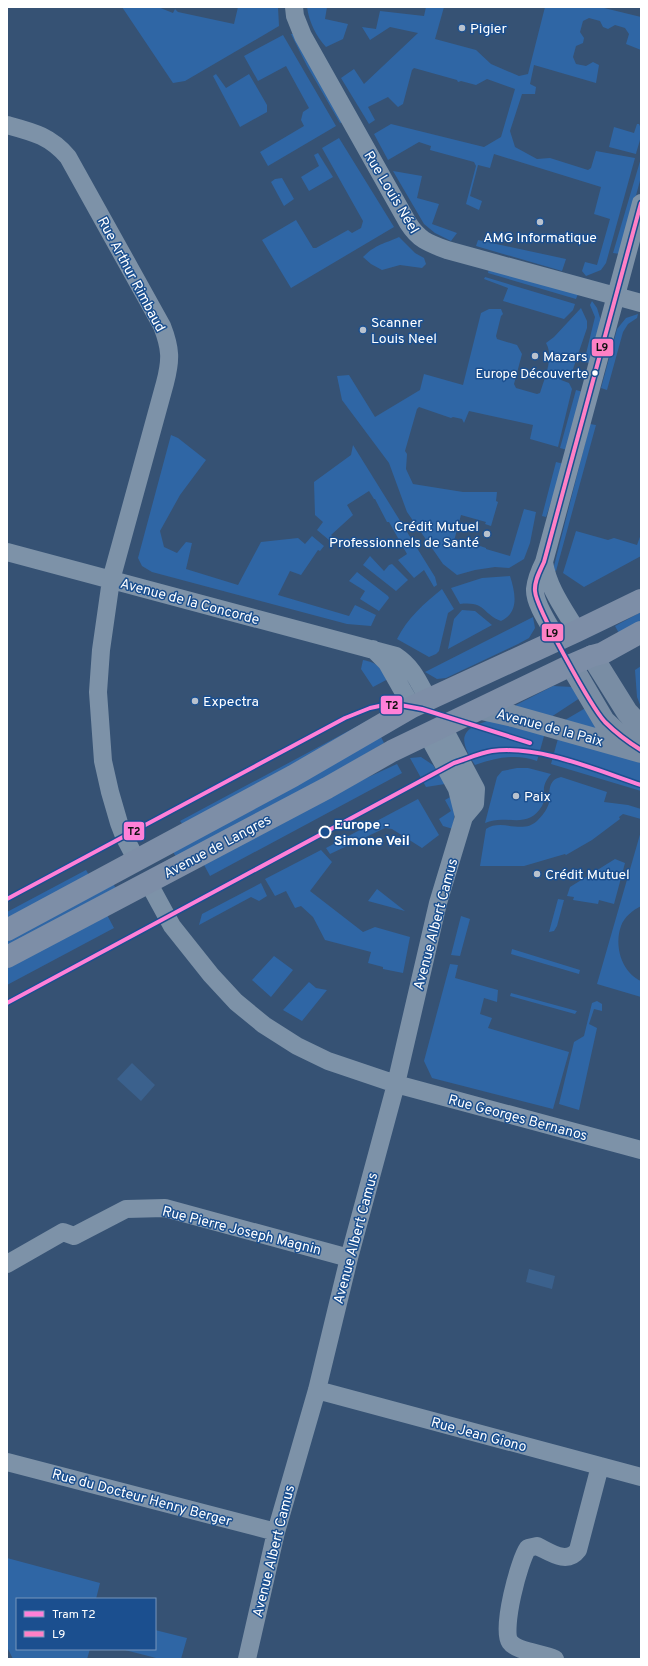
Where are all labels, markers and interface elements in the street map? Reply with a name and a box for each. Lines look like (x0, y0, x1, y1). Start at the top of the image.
place label: Pigier (470, 21, 507, 38)
marker: Pigier (457, 23, 467, 33)
street label: Rue Louis Néel (359, 148, 422, 237)
street label: Rue Arthur Rimbaud (93, 214, 168, 335)
marker: AMG Informatique (535, 217, 545, 227)
place label: AMG Informatique (483, 230, 597, 247)
place label: Scanner Louis Neel (371, 315, 437, 348)
marker: Scanner Louis Neel (358, 325, 368, 335)
line badge: L9 (591, 338, 614, 357)
text: L9 (596, 341, 609, 355)
place label: Mazars (543, 349, 588, 366)
marker: Mazars (530, 351, 540, 361)
place label: Europe Découverte (475, 367, 588, 383)
marker: Europe Découverte (590, 368, 600, 378)
place label: Crédit Mutuel Professionnels de Santé (329, 519, 479, 552)
marker: Crédit Mutuel Professionnels de Santé (482, 529, 492, 539)
street label: Avenue de la Concorde (118, 576, 261, 629)
line badge: L9 (541, 623, 564, 642)
text: L9 (546, 627, 559, 641)
place label: Expectra (203, 694, 259, 711)
line badge: T2 (380, 695, 403, 715)
marker: Expectra (190, 696, 200, 706)
text: T2 (385, 699, 399, 713)
street label: Avenue de la Paix (494, 706, 605, 751)
place label: Paix (524, 789, 551, 806)
marker: Paix (511, 791, 521, 801)
street label: Avenue de Langres (161, 812, 274, 883)
place label: Europe - Simone Veil (334, 817, 410, 850)
line badge: T2 (123, 821, 145, 841)
text: T2 (127, 825, 141, 839)
marker: Europe - Simone Veil (318, 825, 332, 839)
street label: Avenue Albert Camus (411, 857, 462, 992)
place label: Crédit Mutuel (545, 867, 630, 884)
marker: Crédit Mutuel (532, 869, 542, 879)
street label: Rue Georges Bernanos (446, 1092, 589, 1145)
street label: Avenue Albert Camus (331, 1171, 382, 1306)
street label: Rue Pierre Joseph Magnin (160, 1203, 323, 1259)
street label: Rue Jean Giono (429, 1415, 529, 1456)
street label: Rue du Docteur Henry Berger (50, 1466, 234, 1531)
street label: Avenue Albert Camus (250, 1484, 299, 1619)
legend (16, 1598, 156, 1650)
text: Tram T2 (52, 1607, 96, 1623)
text: L9 (52, 1627, 66, 1643)

